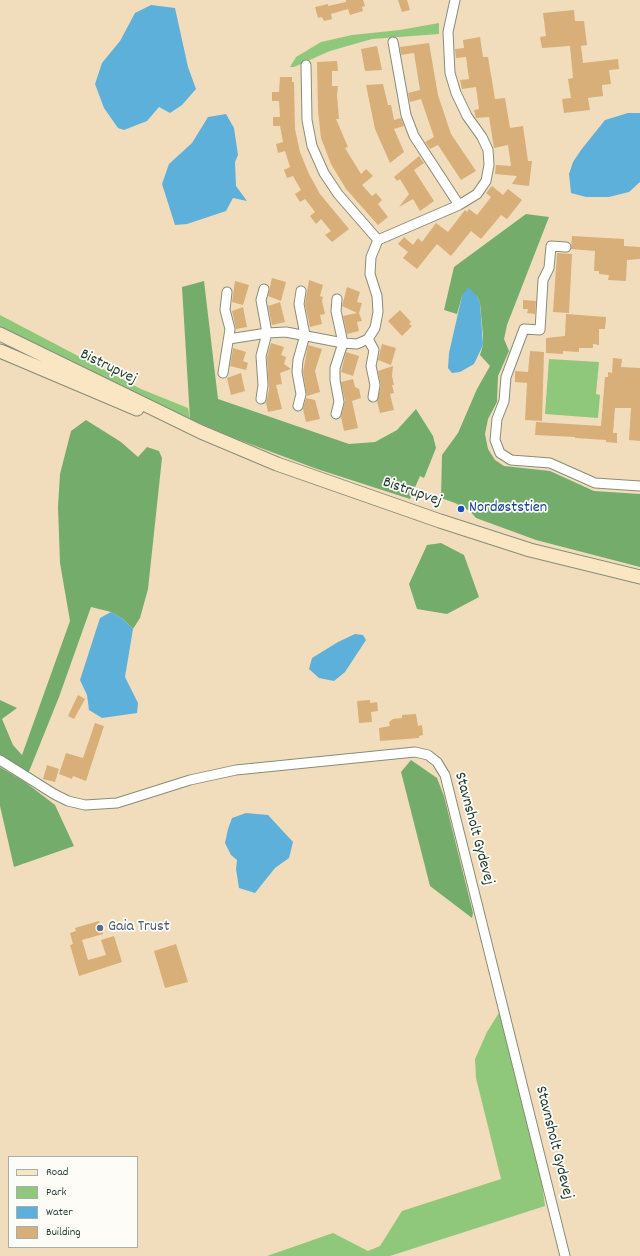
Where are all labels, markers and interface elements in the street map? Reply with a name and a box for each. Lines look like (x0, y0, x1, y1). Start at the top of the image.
street label: Bistrupvej (76, 346, 140, 390)
street label: Bistrupvej (380, 474, 444, 512)
place label: Nordøststien (469, 499, 547, 519)
marker: Nordøststien (456, 504, 466, 514)
street label: Stavnsholt Gydevej (449, 770, 497, 888)
place label: Gaia Trust (108, 918, 170, 938)
marker: Gaia Trust (95, 923, 105, 933)
street label: Stavnsholt Gydevej (530, 1084, 576, 1202)
legend (8, 1156, 138, 1248)
text: Road (46, 1164, 68, 1181)
text: Park (46, 1184, 66, 1201)
text: Water (46, 1204, 73, 1221)
text: Building (46, 1224, 81, 1241)

